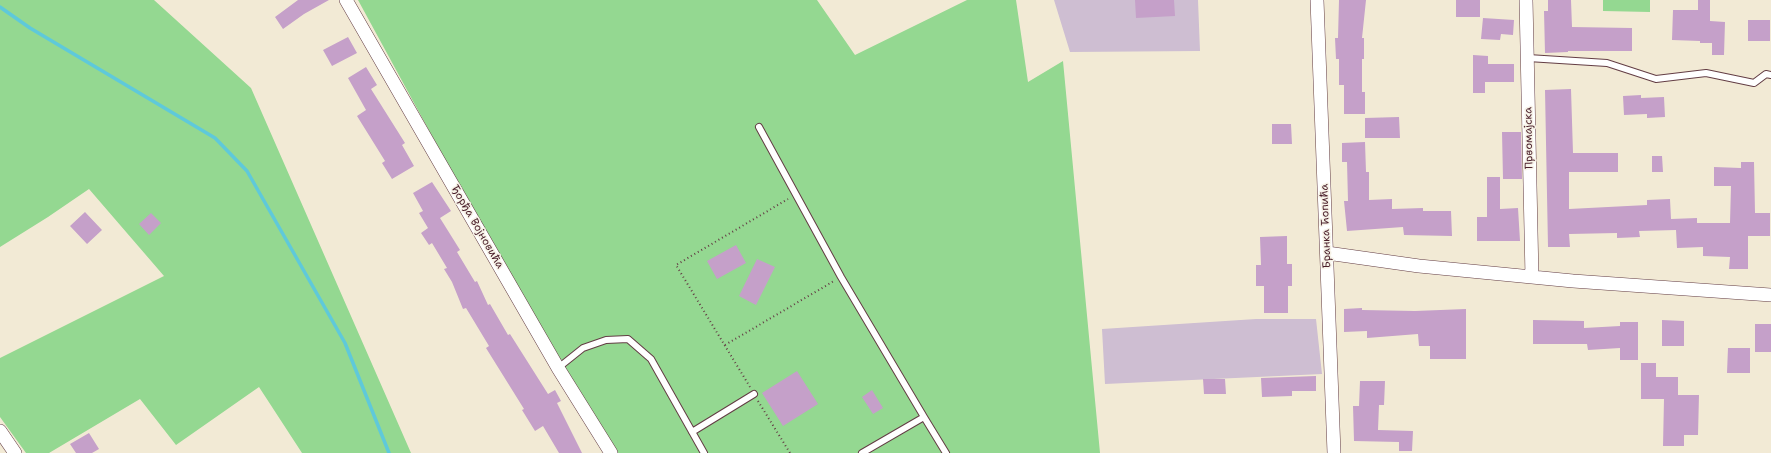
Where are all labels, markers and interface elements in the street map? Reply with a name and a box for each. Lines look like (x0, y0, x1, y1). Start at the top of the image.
street label: Првомајска (1522, 107, 1536, 169)
street label: Ђорђа Војновића (448, 183, 506, 271)
street label: Бранка Ћопића (1318, 183, 1334, 269)

